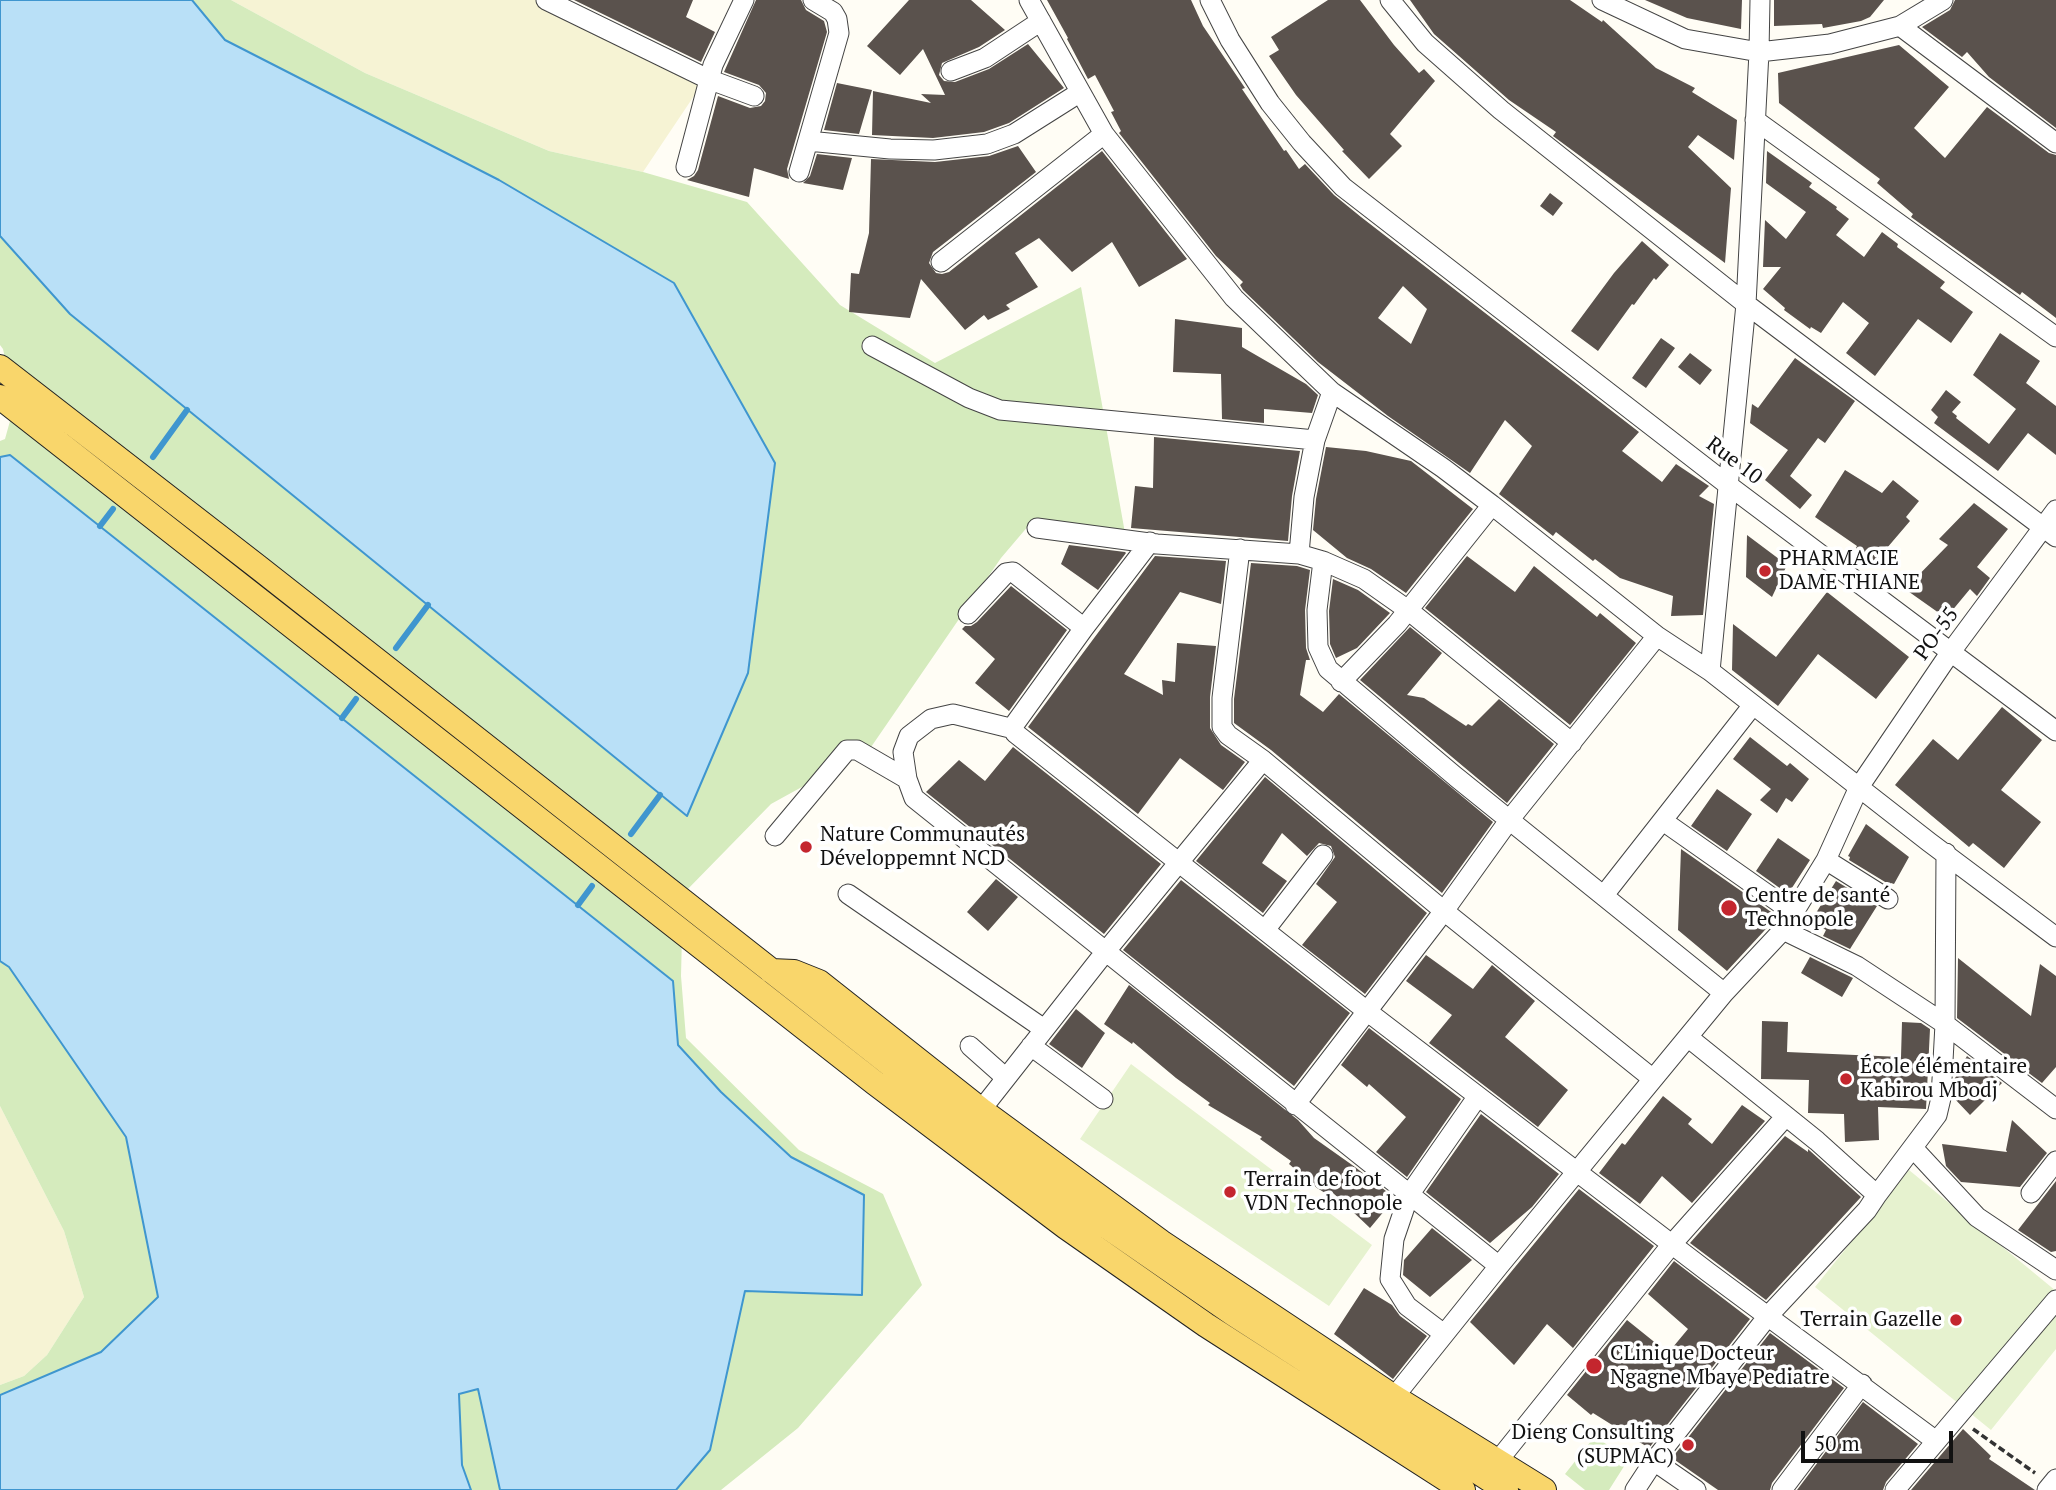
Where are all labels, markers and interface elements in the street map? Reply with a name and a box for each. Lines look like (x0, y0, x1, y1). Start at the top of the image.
street label: Rue 10 (1701, 432, 1767, 490)
place label: PHARMACIE DAME THIANE (1779, 546, 1920, 596)
marker: PHARMACIE DAME THIANE (1757, 563, 1773, 579)
street label: PO-55 (1909, 603, 1965, 665)
place label: Nature Communautés Développemnt NCD (820, 822, 1025, 872)
marker: Nature Communautés Développemnt NCD (798, 839, 814, 855)
place label: Centre de santé Technopole (1745, 883, 1890, 933)
marker: Centre de santé Technopole (1719, 898, 1739, 918)
place label: École élémentaire Kabirou Mbodj (1860, 1054, 2027, 1104)
marker: École élémentaire Kabirou Mbodj (1838, 1071, 1854, 1087)
place label: Terrain de foot VDN Technopole (1244, 1167, 1403, 1217)
marker: Terrain de foot VDN Technopole (1222, 1184, 1238, 1200)
place label: Terrain Gazelle (1800, 1307, 1942, 1333)
marker: Terrain Gazelle (1948, 1312, 1964, 1328)
place label: CLinique Docteur Ngagne Mbaye Pediatre (1610, 1341, 1830, 1391)
marker: CLinique Docteur Ngagne Mbaye Pediatre (1584, 1356, 1604, 1376)
scale bar (1804, 1416, 1956, 1460)
place label: Dieng Consulting (SUPMAC) (1511, 1420, 1674, 1470)
text: 50 m (1814, 1429, 1860, 1457)
marker: Dieng Consulting (SUPMAC) (1680, 1437, 1696, 1453)

